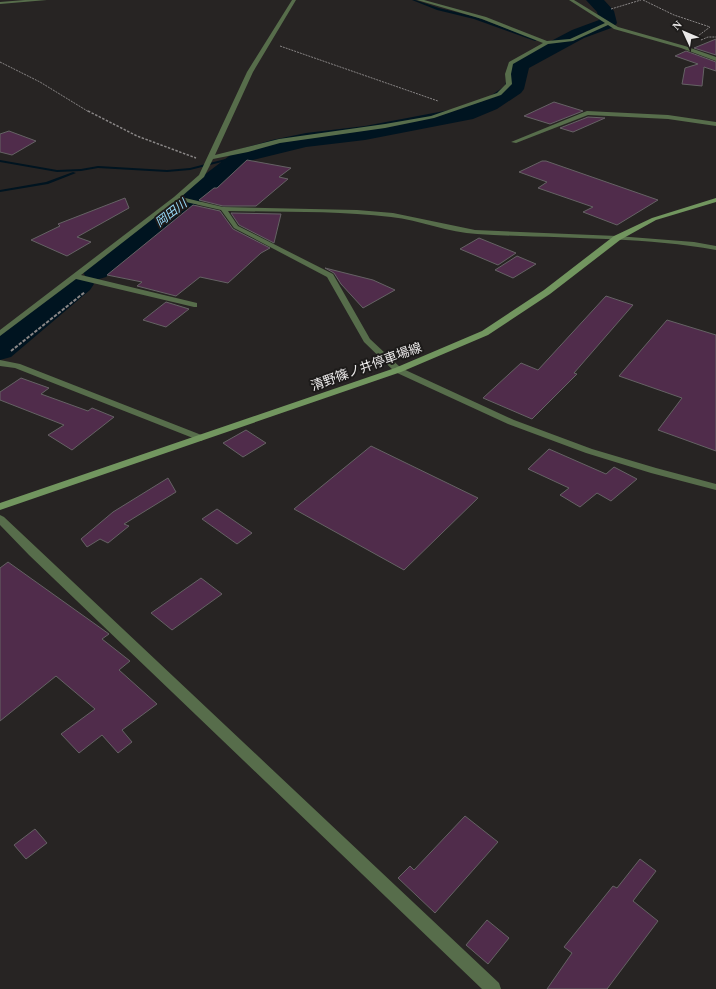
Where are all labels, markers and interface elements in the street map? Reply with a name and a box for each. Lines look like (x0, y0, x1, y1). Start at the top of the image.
north arrow (664, 12, 704, 52)
text: N (670, 18, 684, 32)
water label: 岡田川 (153, 195, 191, 230)
street label: 清野篠ノ井停車場線 (309, 339, 424, 394)

